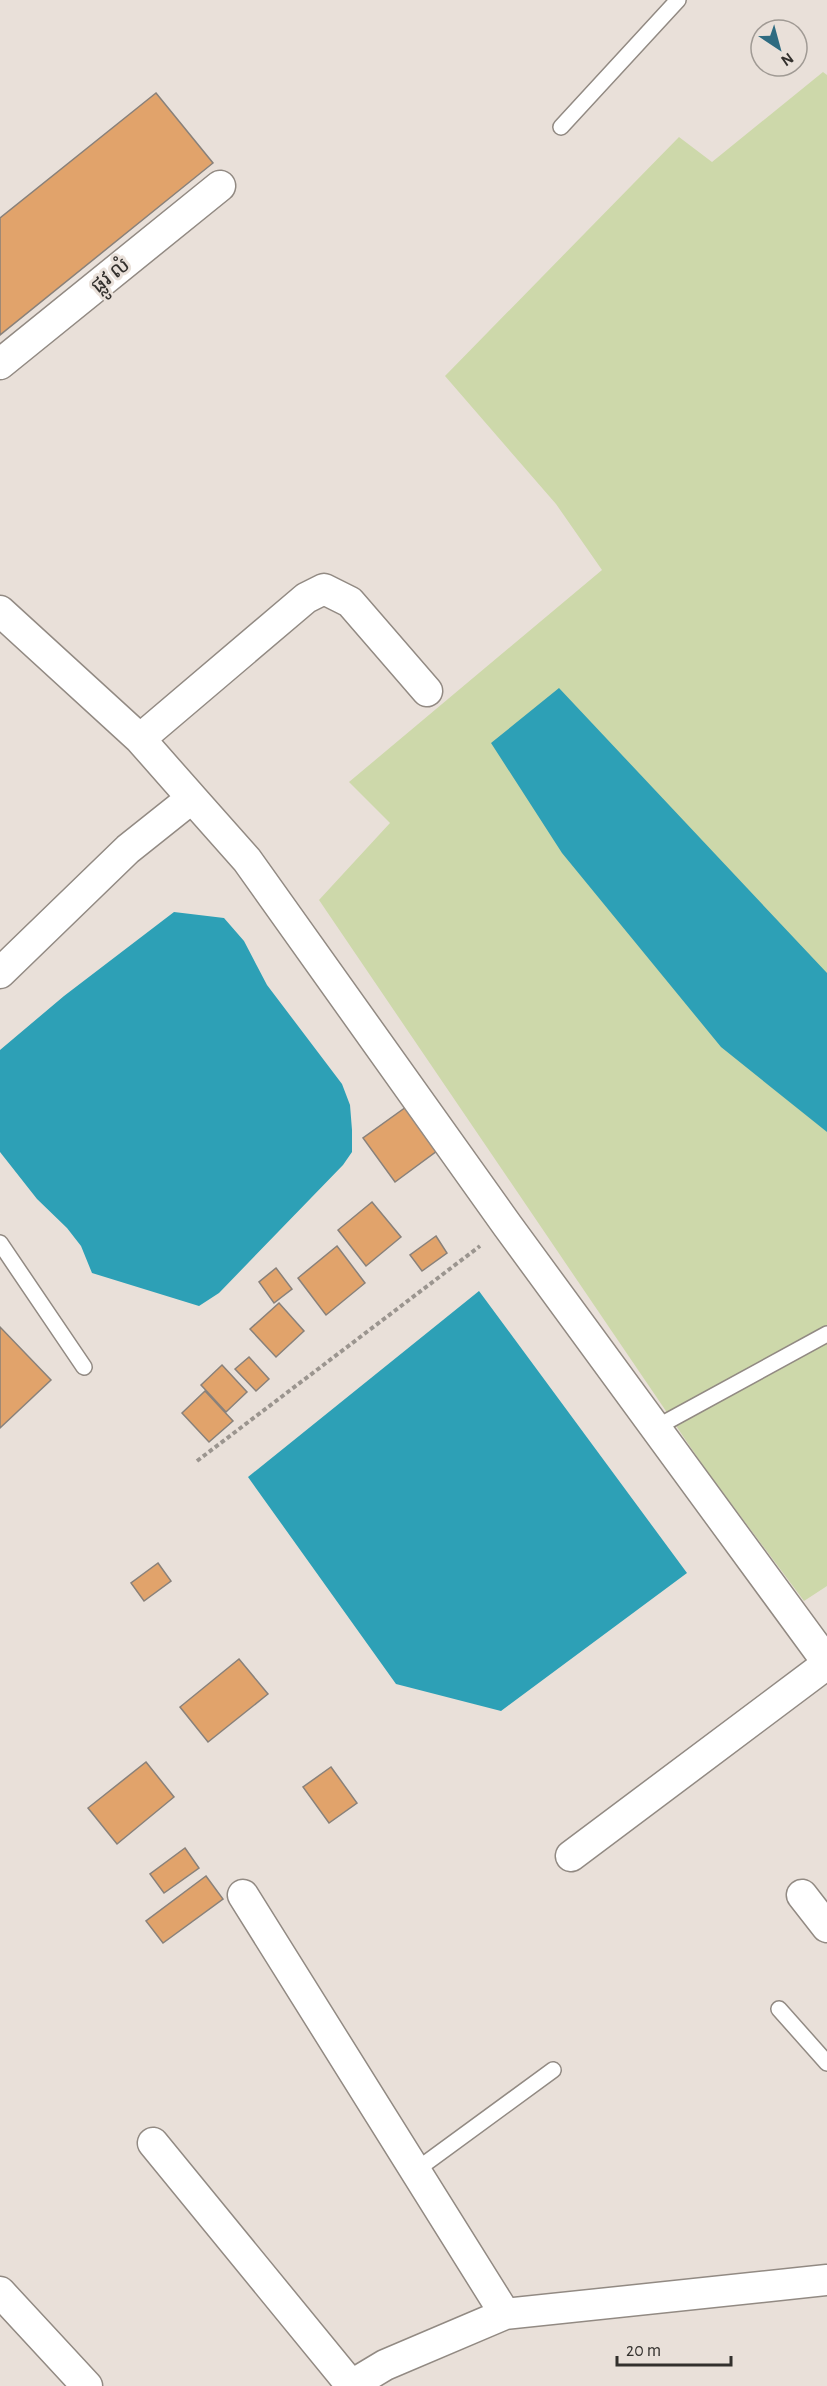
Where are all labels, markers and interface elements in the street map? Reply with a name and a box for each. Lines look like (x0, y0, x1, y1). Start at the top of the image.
north arrow (749, 18, 809, 78)
text: N (778, 50, 796, 69)
street label: ផ្លូវ លំ (87, 253, 139, 304)
scale bar (617, 2329, 731, 2367)
text: 20 m (626, 2342, 661, 2360)

